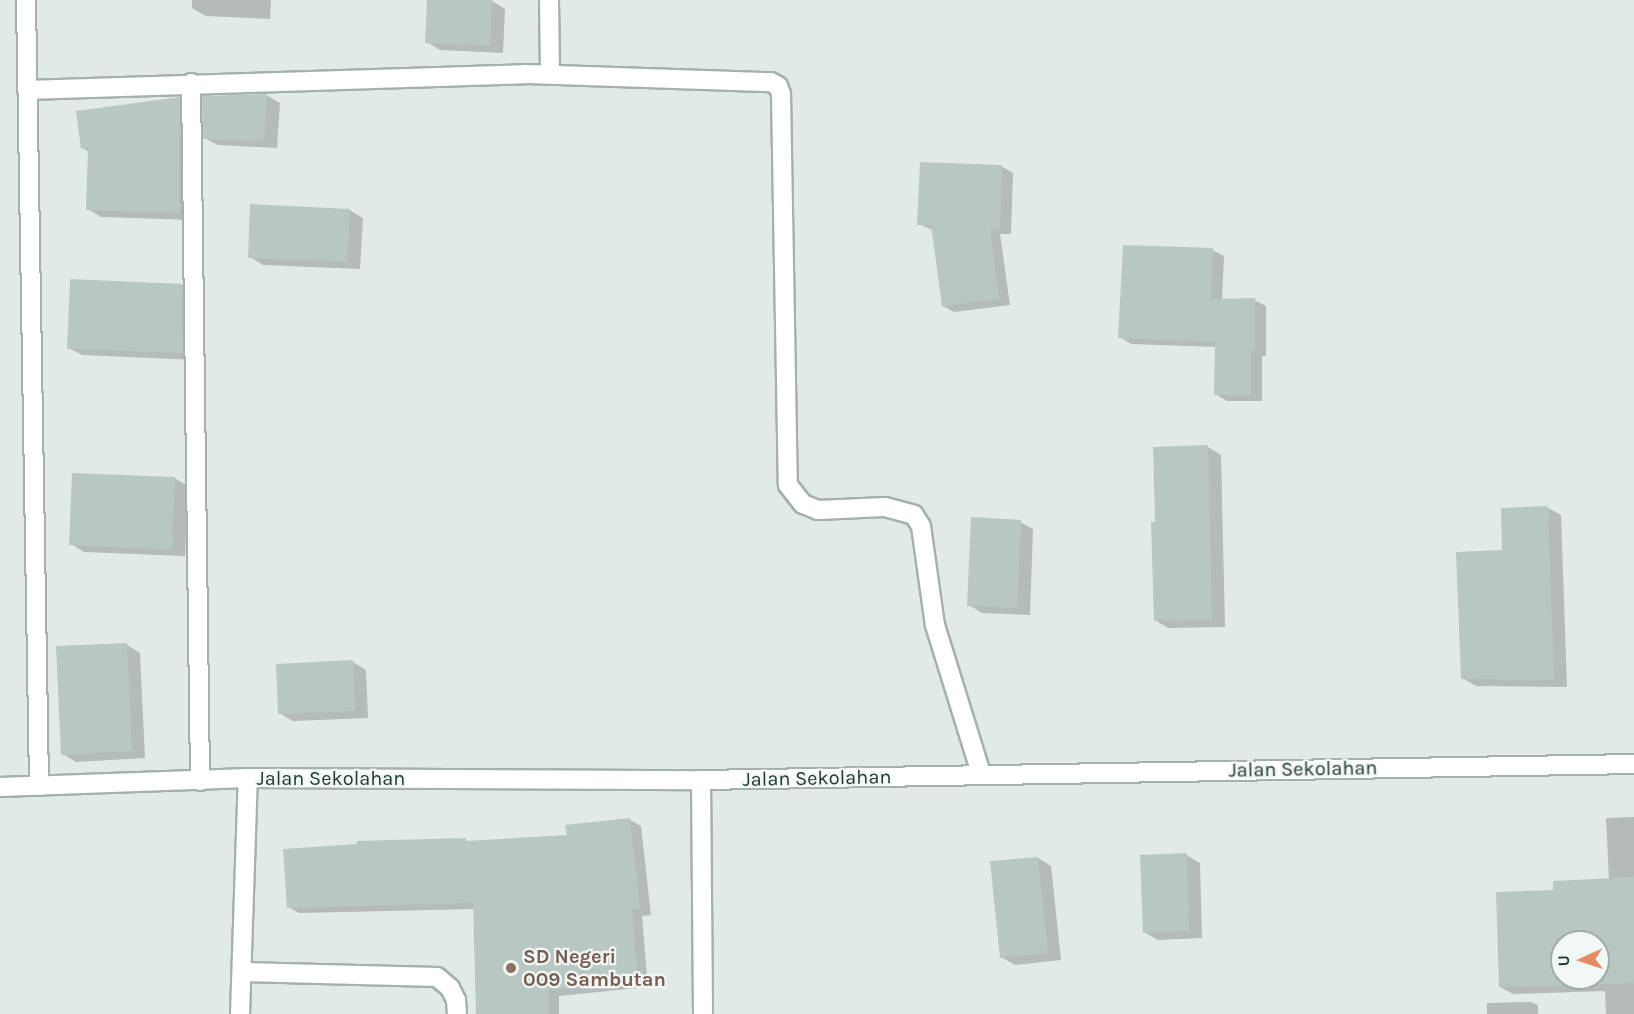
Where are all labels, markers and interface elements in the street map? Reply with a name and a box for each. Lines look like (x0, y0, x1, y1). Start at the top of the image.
street label: Jalan Sekolahan (1228, 756, 1378, 782)
street label: Jalan Sekolahan (742, 765, 892, 791)
street label: Jalan Sekolahan (257, 766, 405, 790)
north arrow (1550, 930, 1610, 990)
place label: SD Negeri 009 Sambutan (523, 945, 666, 992)
text: U (1554, 955, 1573, 967)
marker: SD Negeri 009 Sambutan (504, 961, 518, 975)

